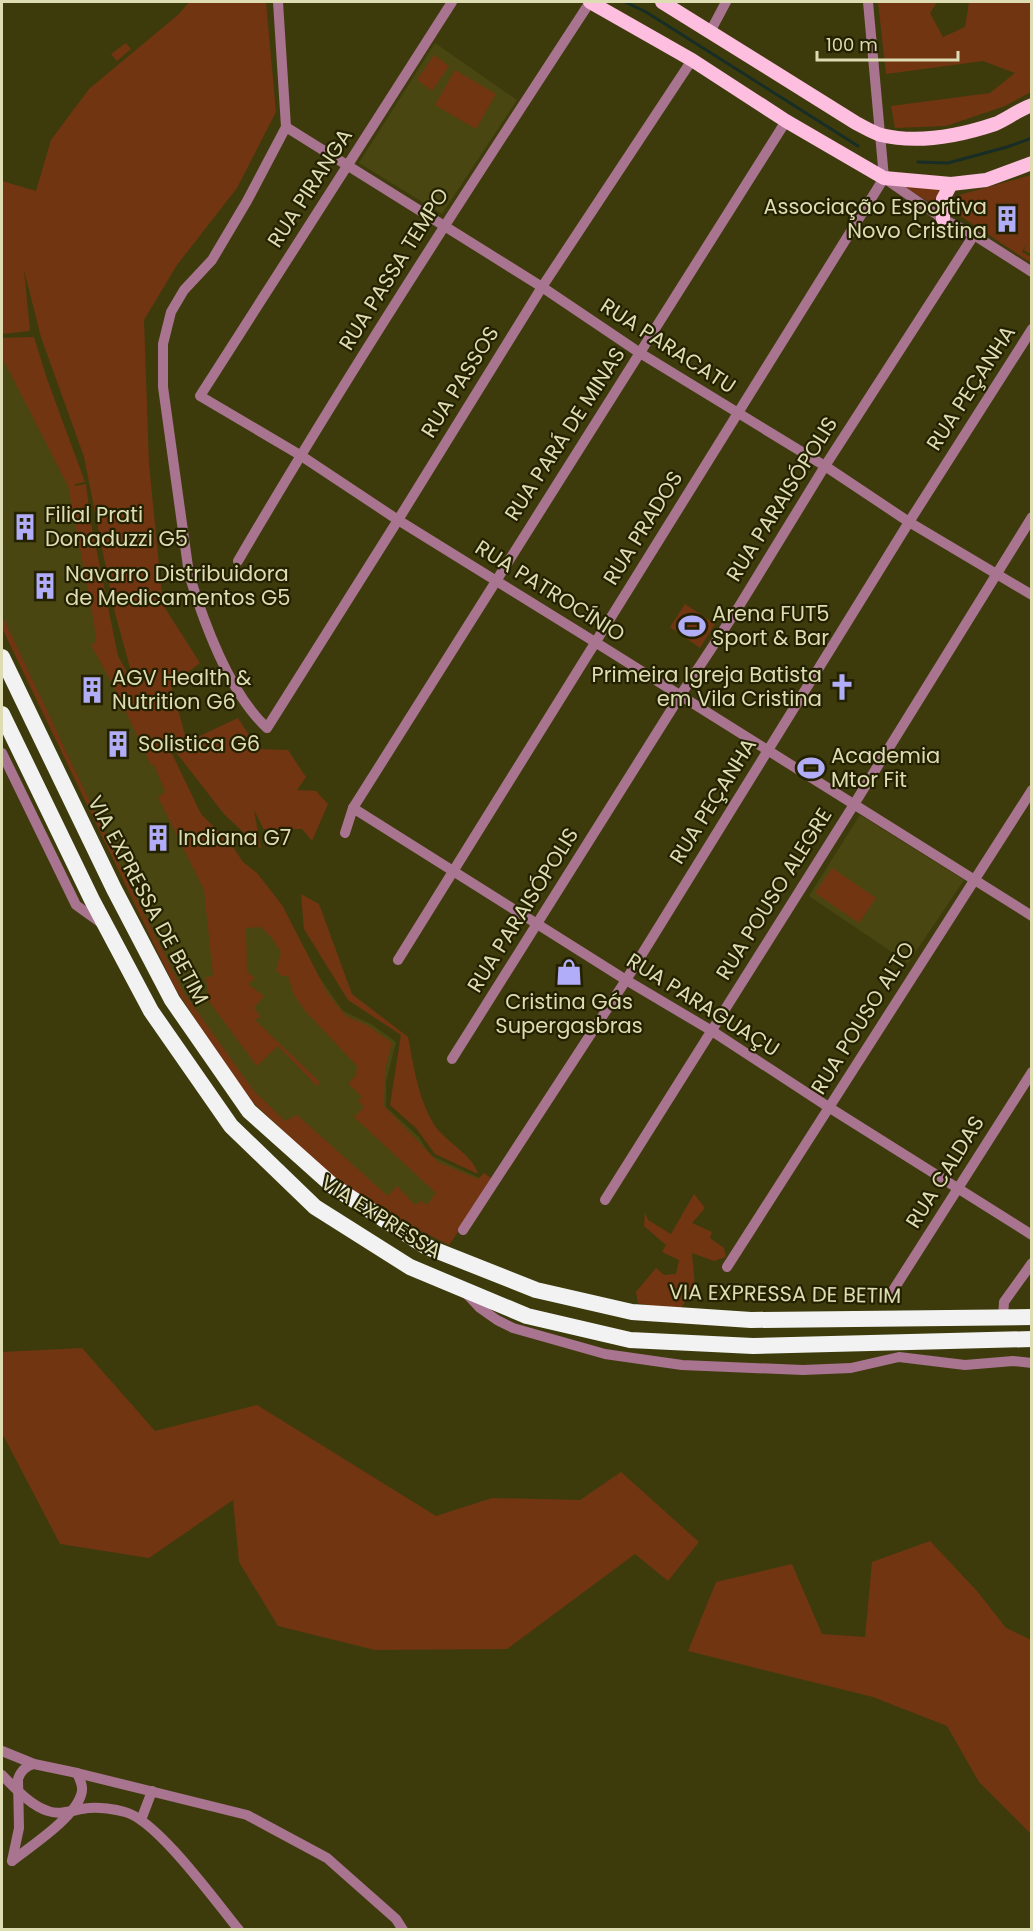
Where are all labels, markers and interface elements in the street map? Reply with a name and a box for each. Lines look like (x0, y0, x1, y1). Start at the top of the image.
scale bar (817, 24, 958, 62)
text: 100 m (826, 32, 878, 57)
street label: RUA PIRANGA (260, 123, 359, 253)
street label: RUA PASSA TEMPO (332, 182, 455, 355)
place label: Associação Esportiva Novo Cristina (763, 192, 987, 245)
building icon: Associação Esportiva Novo Cristina (992, 204, 1022, 234)
street label: RUA PARACATU (595, 291, 742, 400)
street label: RUA PASSOS (414, 320, 505, 443)
street label: RUA PEÇANHA (919, 320, 1022, 456)
street label: RUA PARÁ DE MINAS (498, 341, 632, 526)
street label: RUA PARAISÓPOLIS (719, 411, 844, 587)
street label: RUA PRADOS (596, 465, 689, 590)
place label: Filial Prati Donaduzzi G5 (45, 500, 188, 553)
building icon: Filial Prati Donaduzzi G5 (10, 512, 40, 542)
street label: RUA PATROCÍNIO (470, 533, 631, 648)
place label: Navarro Distribuidora de Medicamentos G5 (65, 559, 291, 612)
building icon: Navarro Distribuidora de Medicamentos G5 (30, 571, 60, 601)
place label: Arena FUT5 Sport & Bar (712, 599, 830, 652)
sports icon: Arena FUT5 Sport & Bar (677, 611, 707, 641)
place label: Primeira Igreja Batista em Vila Cristina (591, 660, 822, 713)
place label: AGV Health & Nutrition G6 (112, 663, 252, 716)
church icon: Primeira Igreja Batista em Vila Cristina (827, 672, 857, 702)
building icon: AGV Health & Nutrition G6 (77, 675, 107, 705)
building icon: Solistica G6 (103, 729, 133, 759)
place label: Solistica G6 (138, 729, 260, 758)
street label: RUA PEÇANHA (662, 732, 763, 869)
place label: Academia Mtor Fit (831, 741, 940, 794)
sports icon: Academia Mtor Fit (796, 753, 826, 783)
street label: VIA EXPRESSA DE BETIM (81, 790, 216, 1009)
street label: RUA POUSO ALEGRE (709, 802, 838, 985)
street label: RUA PARAISÓPOLIS (460, 822, 585, 998)
building icon: Indiana G7 (143, 823, 173, 853)
place label: Indiana G7 (178, 823, 291, 852)
street label: RUA POUSO ALTO (804, 936, 921, 1100)
street label: RUA PARAGUAÇU (621, 946, 785, 1063)
shop icon: Cristina Gás Supergasbras (554, 957, 584, 987)
place label: Cristina Gás Supergasbras (495, 987, 643, 1040)
street label: RUA CALDAS (899, 1110, 991, 1233)
street label: VIA EXPRESSA (315, 1168, 447, 1265)
street label: VIA EXPRESSA DE BETIM (668, 1277, 902, 1310)

